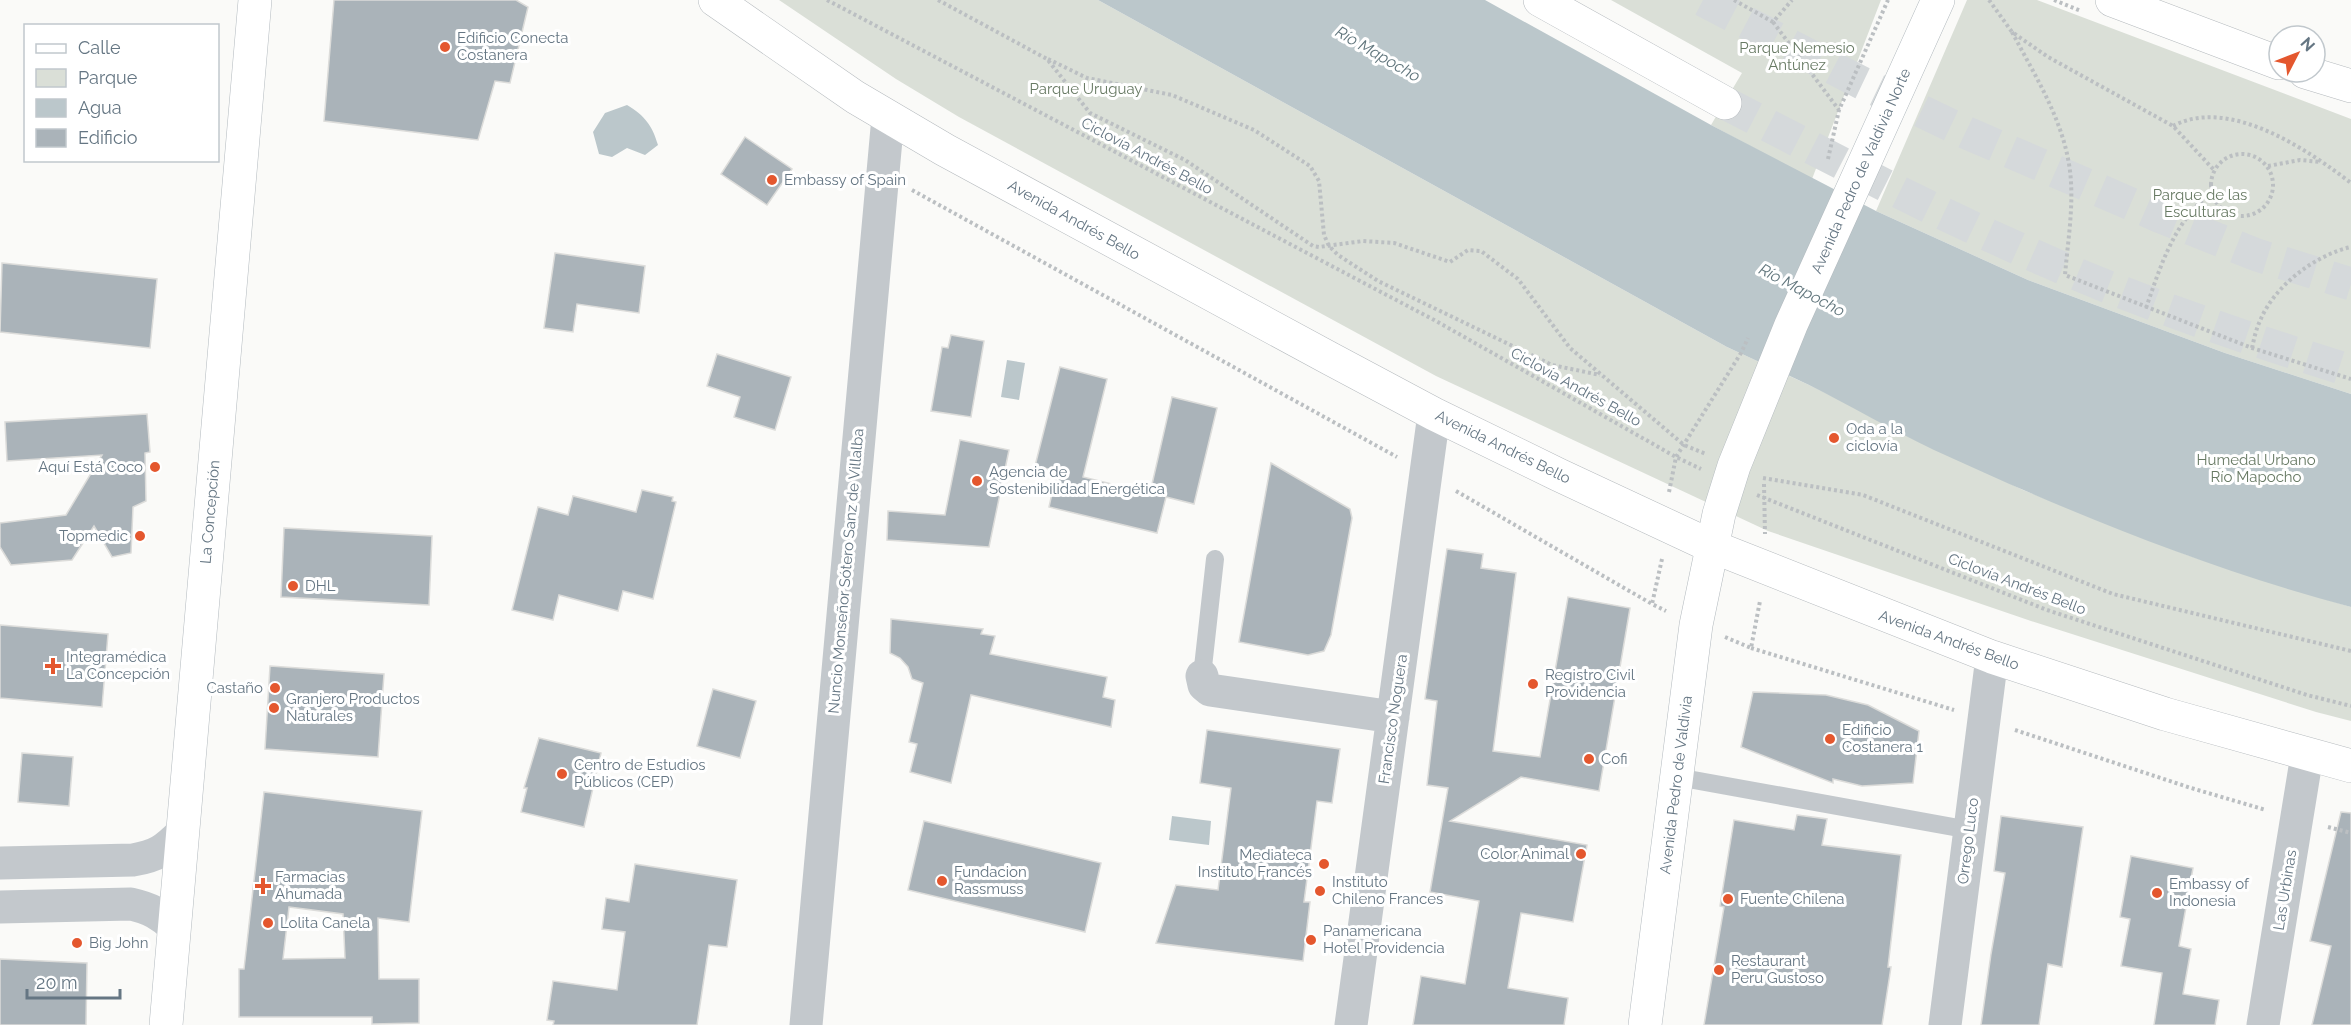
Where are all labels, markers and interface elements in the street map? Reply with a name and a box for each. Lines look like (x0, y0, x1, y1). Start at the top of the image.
water label: Río Mapocho (1332, 22, 1424, 86)
legend (24, 24, 219, 162)
north arrow (2267, 24, 2327, 84)
place label: Edificio Conecta Costanera (457, 29, 569, 64)
text: N (2297, 33, 2319, 55)
text: Calle (78, 37, 121, 58)
park label: Parque Nemesio Antúnez (1739, 39, 1855, 74)
marker: Edificio Conecta Costanera (438, 40, 452, 54)
street label: Avenida Pedro de Valdivia Norte (1807, 65, 1915, 276)
text: Parque (78, 67, 138, 88)
park label: Parque Uruguay (1030, 80, 1142, 98)
text: Agua (78, 97, 122, 118)
street label: Ciclovía Andrés Bello (1078, 114, 1216, 198)
text: Edificio (78, 127, 138, 148)
place label: Embassy of Spain (784, 171, 906, 189)
marker: Embassy of Spain (765, 173, 779, 187)
street label: Avenida Andrés Bello (1005, 176, 1143, 264)
park label: Parque de las Esculturas (2153, 186, 2247, 221)
water label: Río Mapocho (1756, 259, 1848, 321)
street label: Ciclovía Andrés Bello (1508, 344, 1644, 430)
street label: Avenida Andrés Bello (1433, 406, 1574, 488)
place label: Oda a la ciclovía (1846, 420, 1903, 455)
street label: Nuncio Monseñor Sótero Sanz de Villalba (825, 428, 867, 714)
marker: Oda a la ciclovía (1827, 431, 1841, 445)
park label: Humedal Urbano Río Mapocho (2196, 451, 2316, 486)
place label: Aquí Está Coco (38, 458, 143, 476)
street label: La Concepción (196, 459, 224, 565)
marker: Aquí Está Coco (148, 460, 162, 474)
place label: Agencia de Sostenibilidad Energética (989, 463, 1165, 498)
marker: Agencia de Sostenibilidad Energética (970, 474, 984, 488)
place label: Topmedic (59, 527, 128, 545)
marker: Topmedic (133, 529, 147, 543)
street label: Ciclovía Andrés Bello (1945, 549, 2089, 619)
place label: DHL (305, 577, 336, 595)
marker: DHL (286, 579, 300, 593)
street label: Avenida Andrés Bello (1876, 606, 2022, 674)
place label: Integramédica La Concepción (66, 648, 170, 683)
street label: Francisco Noguera (1375, 653, 1411, 785)
marker: Integramédica La Concepción (44, 657, 62, 675)
place label: Registro Civil Providencia (1545, 666, 1636, 701)
marker: Registro Civil Providencia (1526, 677, 1540, 691)
place label: Castaño (206, 679, 263, 697)
marker: Castaño (268, 681, 282, 695)
place label: Granjero Productos Naturales (286, 690, 420, 725)
street label: Avenida Pedro de Valdivia (1656, 695, 1696, 875)
marker: Granjero Productos Naturales (267, 701, 281, 715)
place label: Edificio Costanera 1 (1842, 721, 1923, 756)
marker: Edificio Costanera 1 (1823, 732, 1837, 746)
place label: Cofi (1601, 750, 1628, 768)
marker: Cofi (1582, 752, 1596, 766)
place label: Centro de Estudios Públicos (CEP) (574, 756, 706, 791)
marker: Centro de Estudios Públicos (CEP) (555, 767, 569, 781)
street label: Orrego Luco (1954, 797, 1982, 885)
place label: Color Animal (1480, 845, 1570, 863)
place label: Mediateca Instituto Francés (1198, 846, 1312, 881)
marker: Color Animal (1574, 847, 1588, 861)
street label: Las Urbinas (2270, 848, 2300, 932)
marker: Mediateca Instituto Francés (1317, 857, 1331, 871)
place label: Fundacion Rassmuss (954, 863, 1027, 898)
place label: Farmacias Ahumada (275, 868, 345, 903)
place label: Instituto Chileno Frances (1332, 873, 1443, 908)
marker: Fundacion Rassmuss (935, 874, 949, 888)
place label: Embassy of Indonesia (2169, 875, 2250, 910)
marker: Farmacias Ahumada (256, 879, 270, 893)
marker: Instituto Chileno Frances (1313, 884, 1327, 898)
marker: Embassy of Indonesia (2150, 886, 2164, 900)
place label: Fuente Chilena (1740, 890, 1844, 908)
marker: Fuente Chilena (1721, 892, 1735, 906)
place label: Lolita Canela (280, 914, 370, 932)
marker: Lolita Canela (261, 916, 275, 930)
place label: Panamericana Hotel Providencia (1323, 922, 1445, 957)
marker: Panamericana Hotel Providencia (1304, 933, 1318, 947)
place label: Big John (89, 934, 148, 952)
marker: Big John (70, 936, 84, 950)
place label: Restaurant Peru Gustoso (1731, 952, 1824, 987)
scale bar (27, 962, 120, 1000)
marker: Restaurant Peru Gustoso (1712, 963, 1726, 977)
text: 20 m (36, 972, 78, 993)

